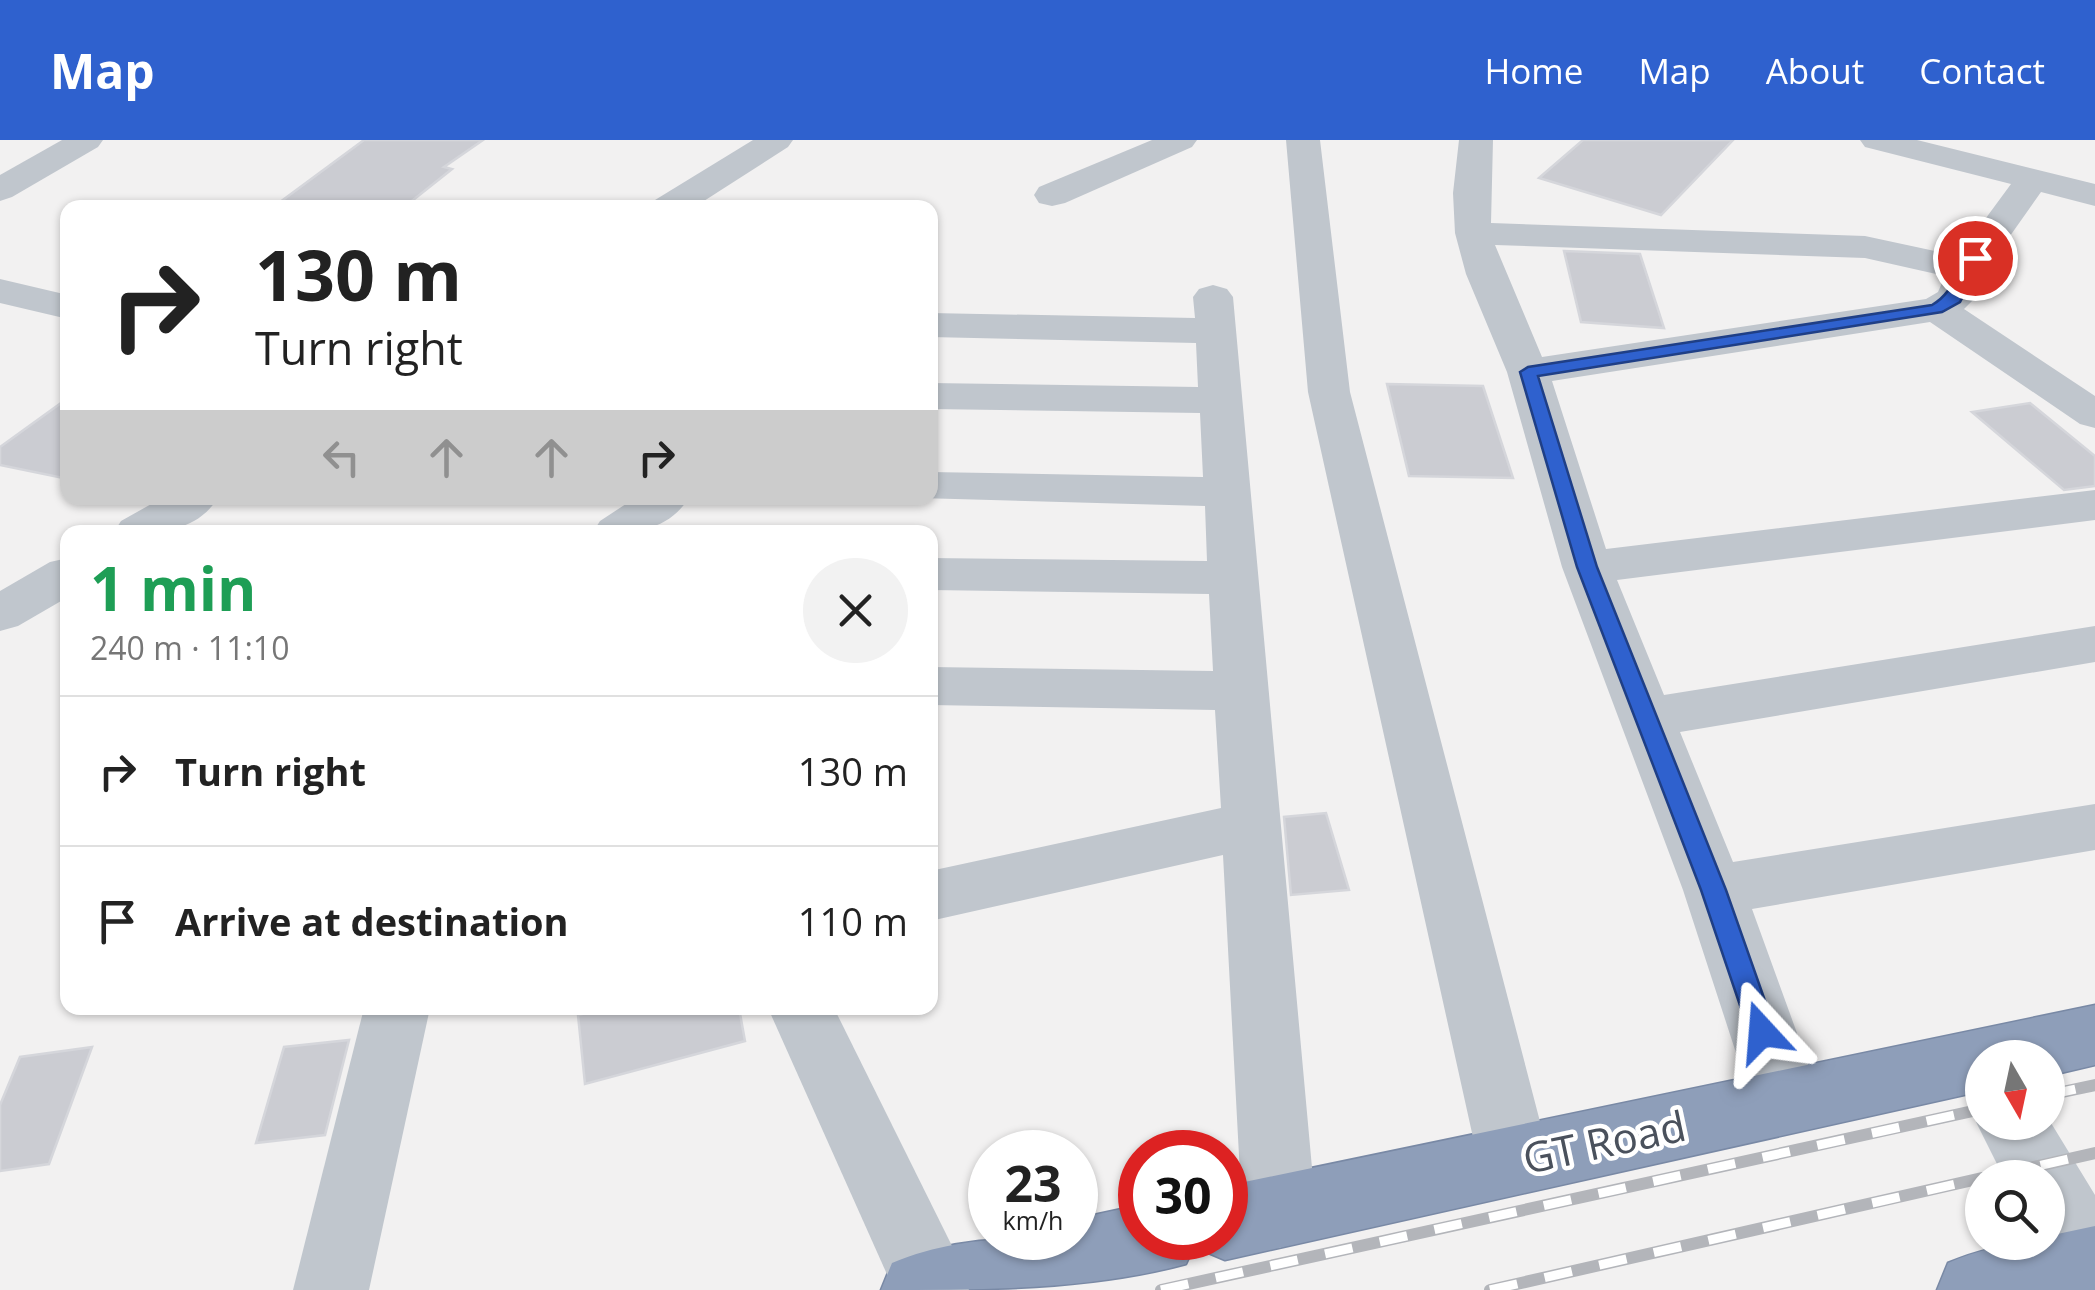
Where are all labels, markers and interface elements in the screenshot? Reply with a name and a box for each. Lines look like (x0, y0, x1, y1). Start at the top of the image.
text: Map (50, 38, 155, 103)
text: Home (1484, 47, 1583, 94)
text: Map (1638, 47, 1711, 94)
text: About (1766, 47, 1864, 94)
text: Contact (1919, 47, 2045, 94)
pin (1933, 216, 2018, 301)
text: 130 m (255, 226, 462, 322)
icon: arrive (1948, 231, 2003, 286)
icon: right (90, 240, 220, 370)
text: Turn right (255, 317, 463, 378)
icon: left (314, 430, 369, 485)
icon: ahead (419, 430, 474, 485)
icon: ahead (524, 430, 579, 485)
icon: right (629, 430, 684, 485)
text: 1 min (90, 547, 257, 629)
button: close (803, 558, 908, 663)
text: 240 m · 11:10 (90, 626, 289, 669)
icon: right (90, 744, 145, 799)
text: Turn right (175, 745, 366, 797)
text: 130 m (798, 745, 908, 797)
icon: arrive (90, 894, 145, 949)
text: Arrive at destination (175, 895, 569, 947)
text: 110 m (798, 895, 908, 947)
position arrow (1710, 980, 1814, 1084)
north arrow (1965, 1040, 2065, 1140)
map controls (1965, 1040, 2065, 1260)
street label: GT Road (1517, 1096, 1691, 1186)
speed limit sign: 30 (1118, 1130, 1248, 1260)
text: 23 (1004, 1149, 1062, 1217)
button: search (1965, 1160, 2065, 1260)
text: km/h (1003, 1203, 1063, 1237)

